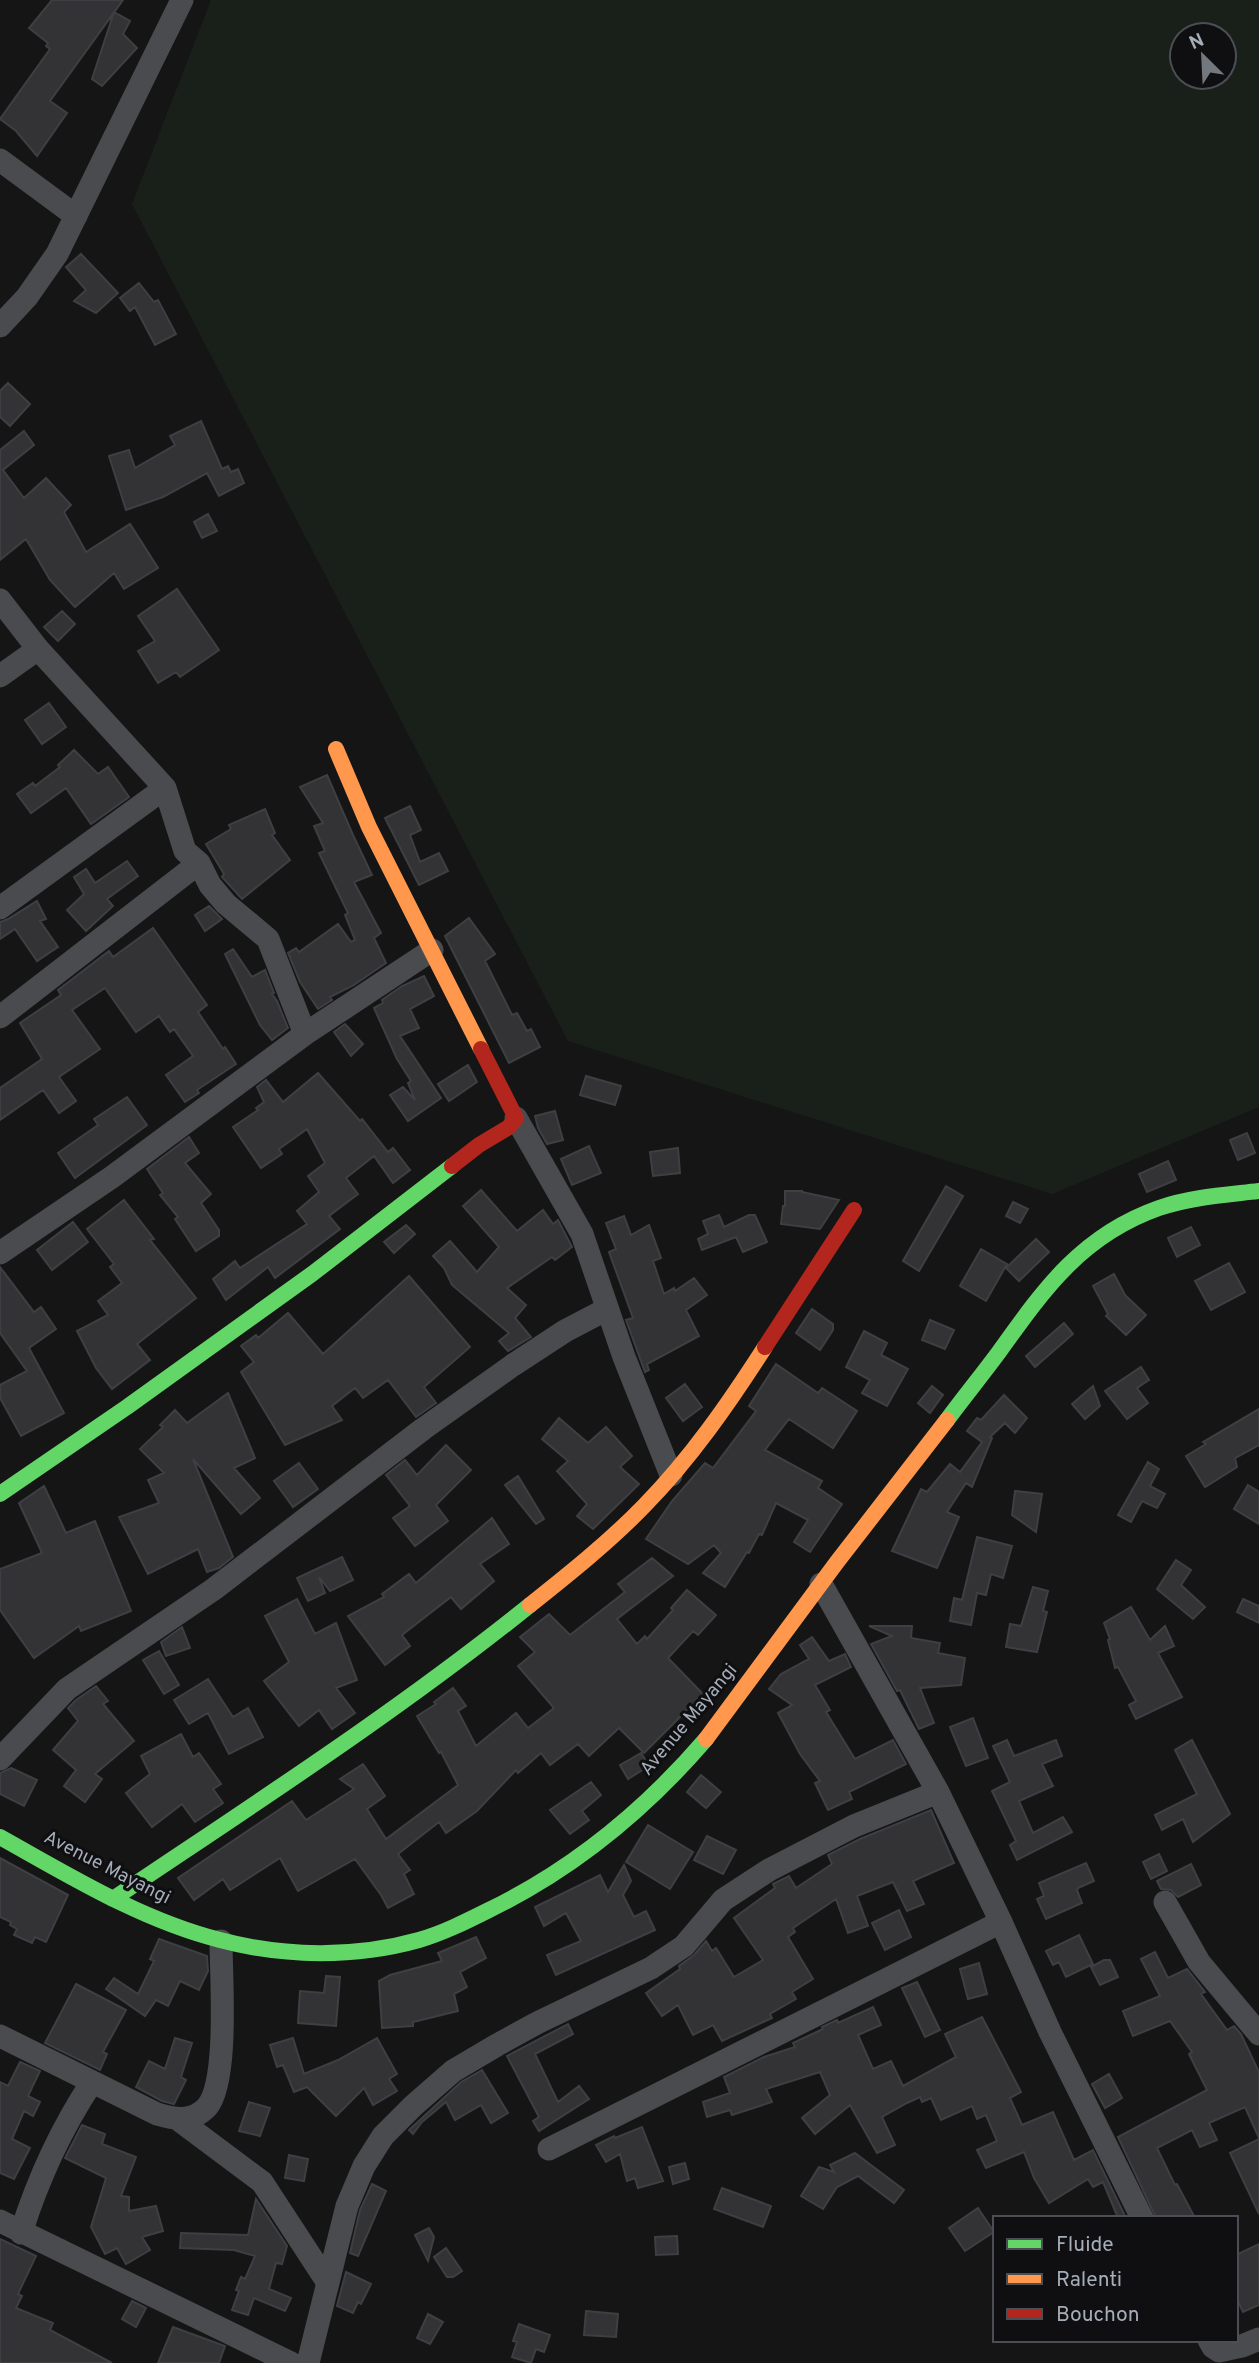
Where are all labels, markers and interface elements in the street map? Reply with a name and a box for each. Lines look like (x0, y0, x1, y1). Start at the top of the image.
north arrow (1168, 21, 1238, 91)
text: N (1186, 29, 1208, 56)
street label: Avenue Mayangi (635, 1659, 743, 1781)
street label: Avenue Mayangi (40, 1826, 174, 1910)
legend (993, 2216, 1238, 2342)
text: Fluide (1056, 2232, 1114, 2259)
text: Ralenti (1056, 2267, 1122, 2294)
text: Bouchon (1056, 2302, 1139, 2329)

